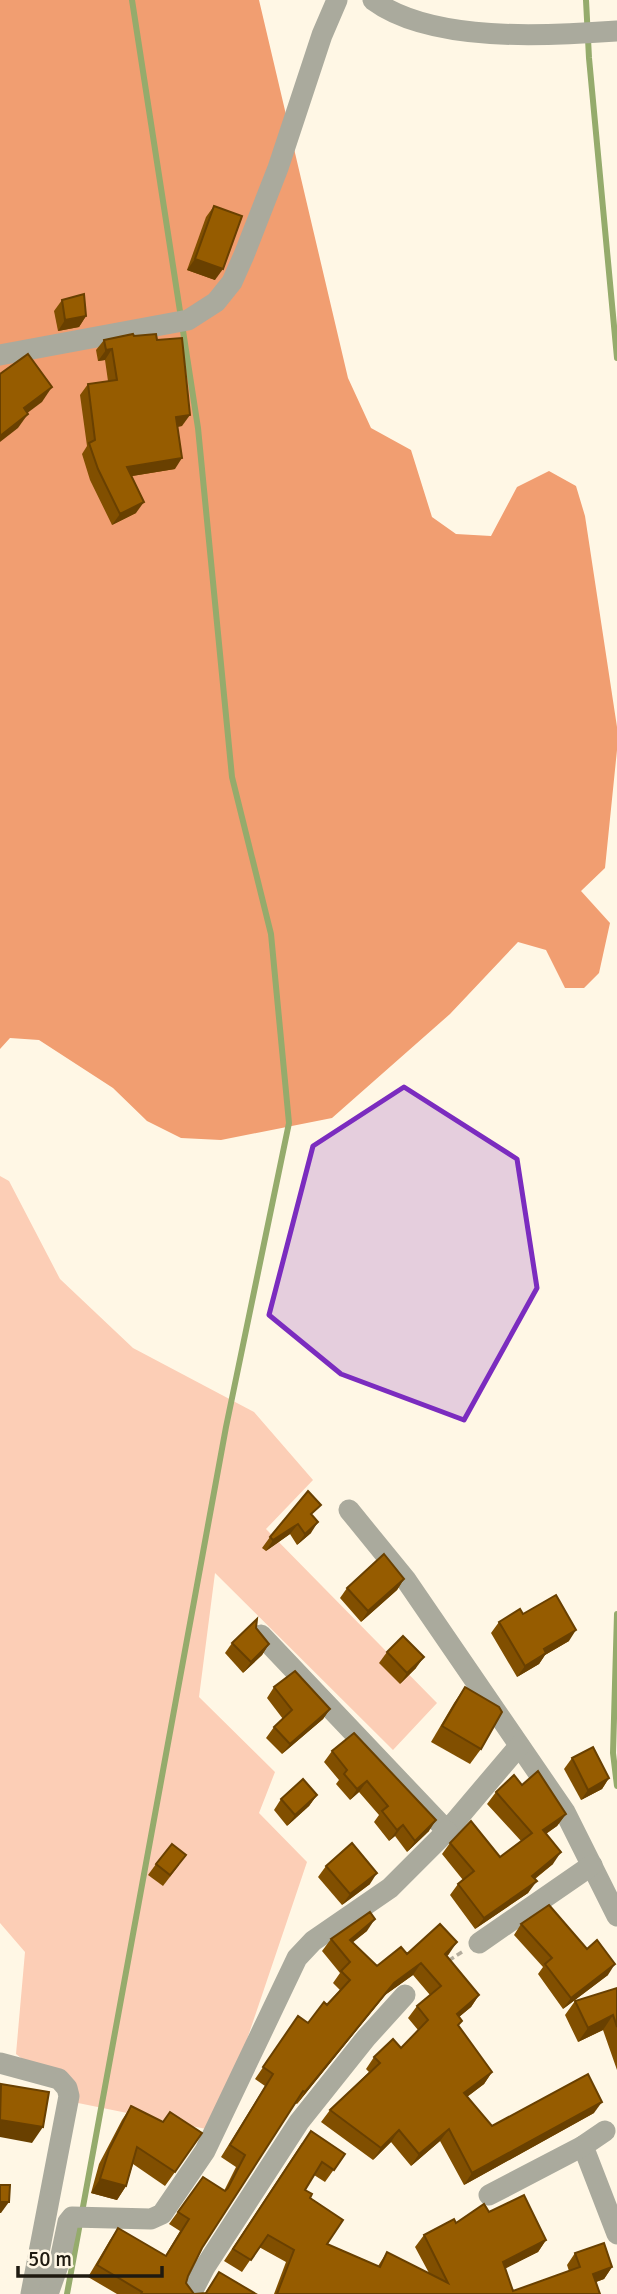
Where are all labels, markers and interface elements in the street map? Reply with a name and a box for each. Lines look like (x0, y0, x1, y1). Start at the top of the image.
scale bar (18, 2234, 161, 2278)
text: 50 m (28, 2246, 72, 2272)

